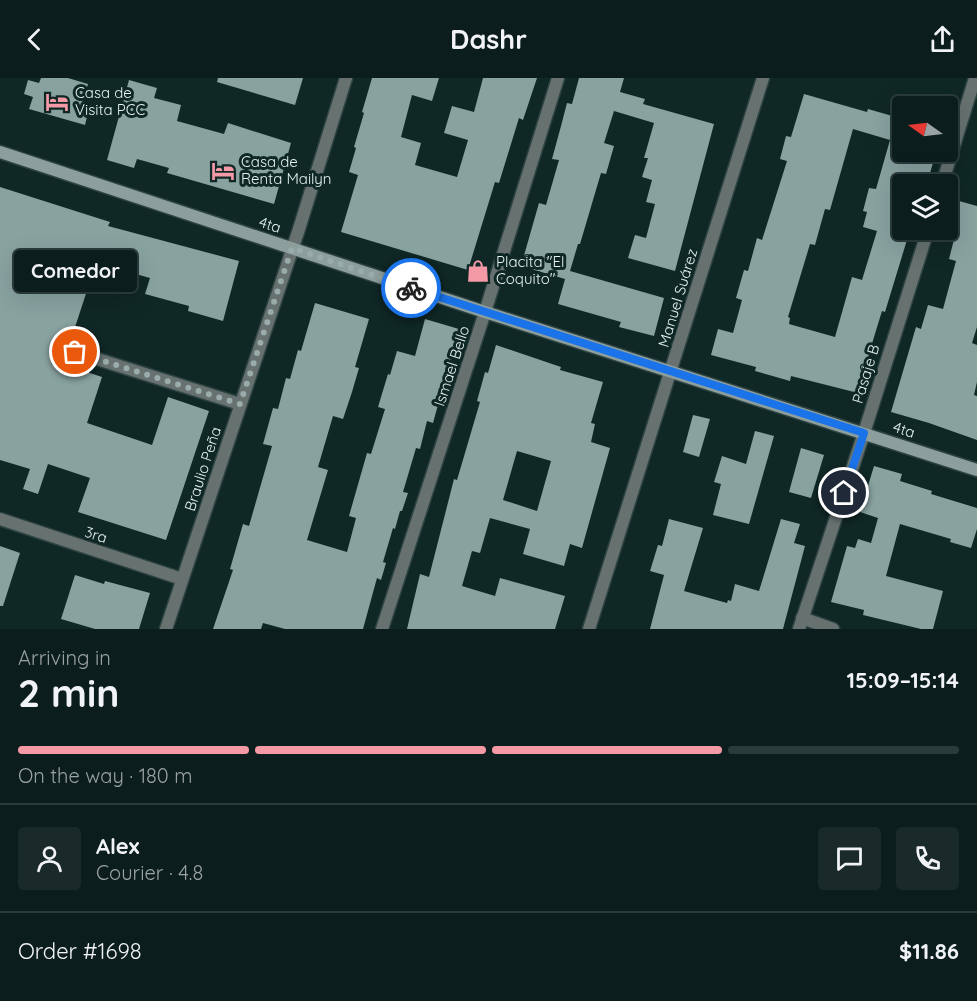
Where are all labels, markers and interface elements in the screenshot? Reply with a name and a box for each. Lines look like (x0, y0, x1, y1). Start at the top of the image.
text: Dashr (450, 22, 527, 56)
icon: back (18, 23, 51, 56)
icon: share (926, 23, 959, 56)
place label: Casa de Visita PCC (75, 83, 145, 119)
hotel icon: Casa de Visita PCC (44, 89, 70, 115)
north arrow (892, 96, 958, 162)
map controls (892, 96, 958, 240)
place label: Casa de Renta Mailyn (241, 152, 332, 188)
hotel icon: Casa de Renta Mailyn (210, 158, 236, 184)
button: layers (892, 174, 958, 240)
street label: 4ta (257, 212, 284, 237)
street label: Manuel Suárez (654, 246, 702, 349)
callout: Comedor (14, 250, 136, 292)
place label: Placita "El Coquito" (496, 252, 564, 288)
text: Comedor (31, 258, 120, 283)
courier (381, 258, 441, 318)
shop icon: Placita "El Coquito" (465, 258, 491, 284)
icon: bike (395, 272, 428, 305)
street label: Ismael Bello (430, 323, 473, 409)
pin (49, 326, 100, 377)
icon: bag (58, 335, 91, 368)
street label: Pasaje B (848, 342, 884, 406)
street label: 4ta (891, 417, 918, 442)
street label: Braulio Peña (180, 424, 225, 513)
pin (818, 467, 869, 518)
icon: home (827, 476, 860, 509)
street label: 3ra (82, 522, 110, 547)
text: Arriving in (18, 645, 111, 670)
text: 15:09–15:14 (847, 666, 959, 694)
text: 2 min (18, 668, 120, 717)
text: On the way · 180 m (18, 763, 192, 788)
button: person (18, 827, 81, 890)
button: chat (818, 827, 881, 890)
button: phone (896, 827, 959, 890)
text: Alex (96, 832, 139, 860)
text: Courier · 4.8 (96, 860, 203, 885)
text: Order #1698 (18, 937, 142, 965)
text: $11.86 (899, 937, 959, 965)

